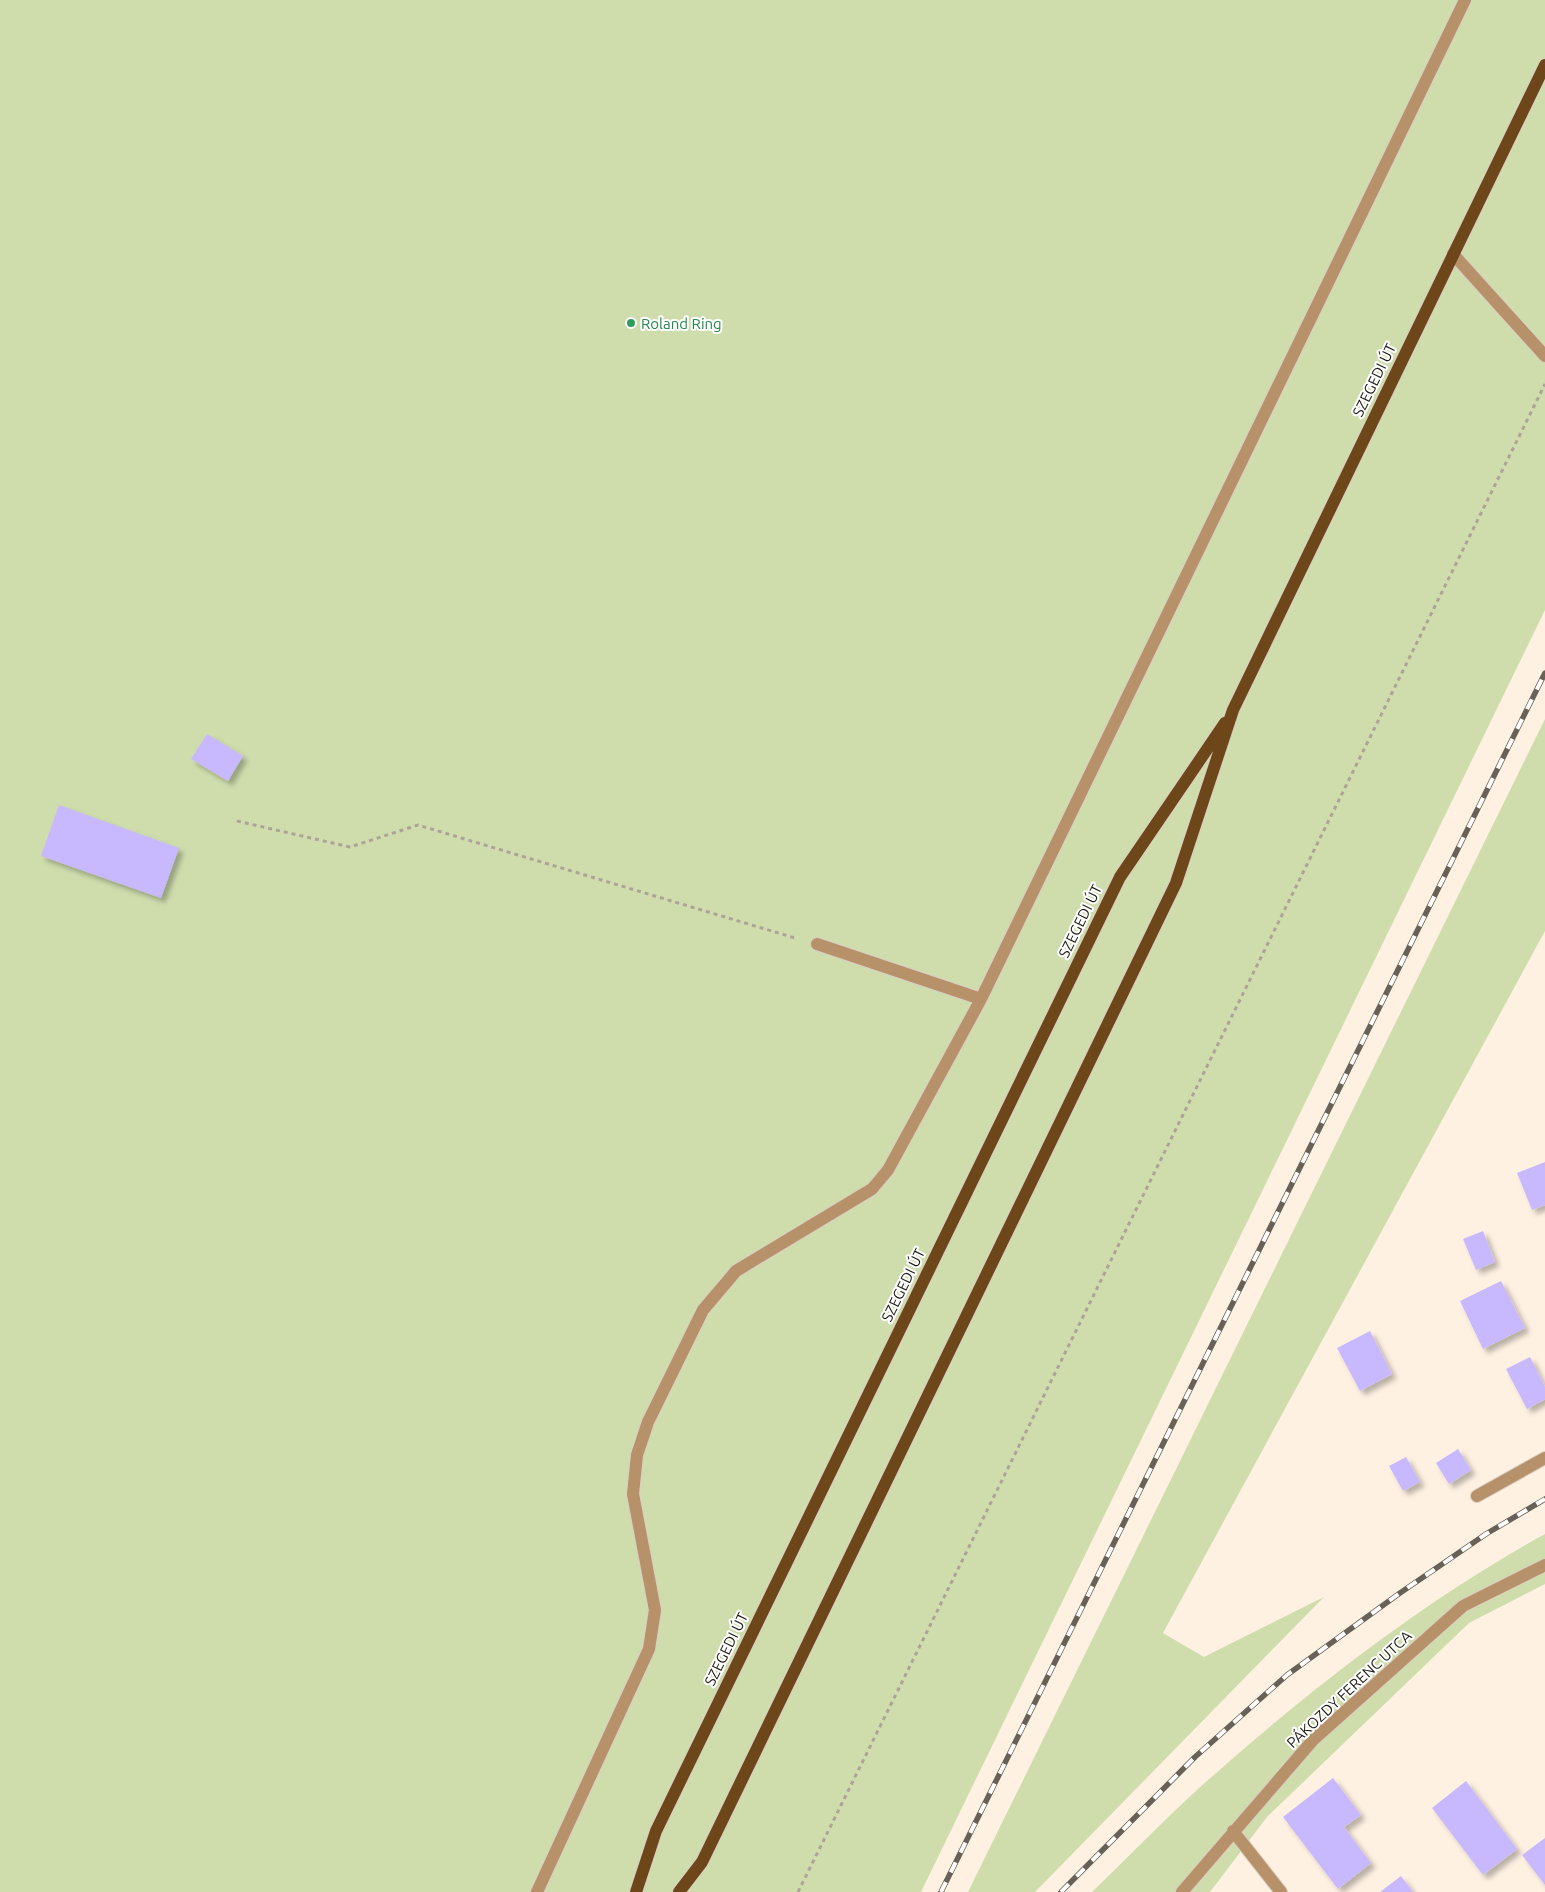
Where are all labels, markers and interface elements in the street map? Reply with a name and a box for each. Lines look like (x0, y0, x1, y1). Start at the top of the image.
place label: Roland Ring (641, 315, 722, 332)
marker: Roland Ring (625, 317, 637, 329)
street label: SZEGEDI ÚT (1349, 340, 1399, 419)
street label: SZEGEDI ÚT (1055, 881, 1105, 960)
street label: SZEGEDI ÚT (878, 1245, 928, 1324)
street label: SZEGEDI ÚT (701, 1609, 751, 1688)
street label: PÁKOZDY FERENC UTCA (1283, 1627, 1415, 1751)

